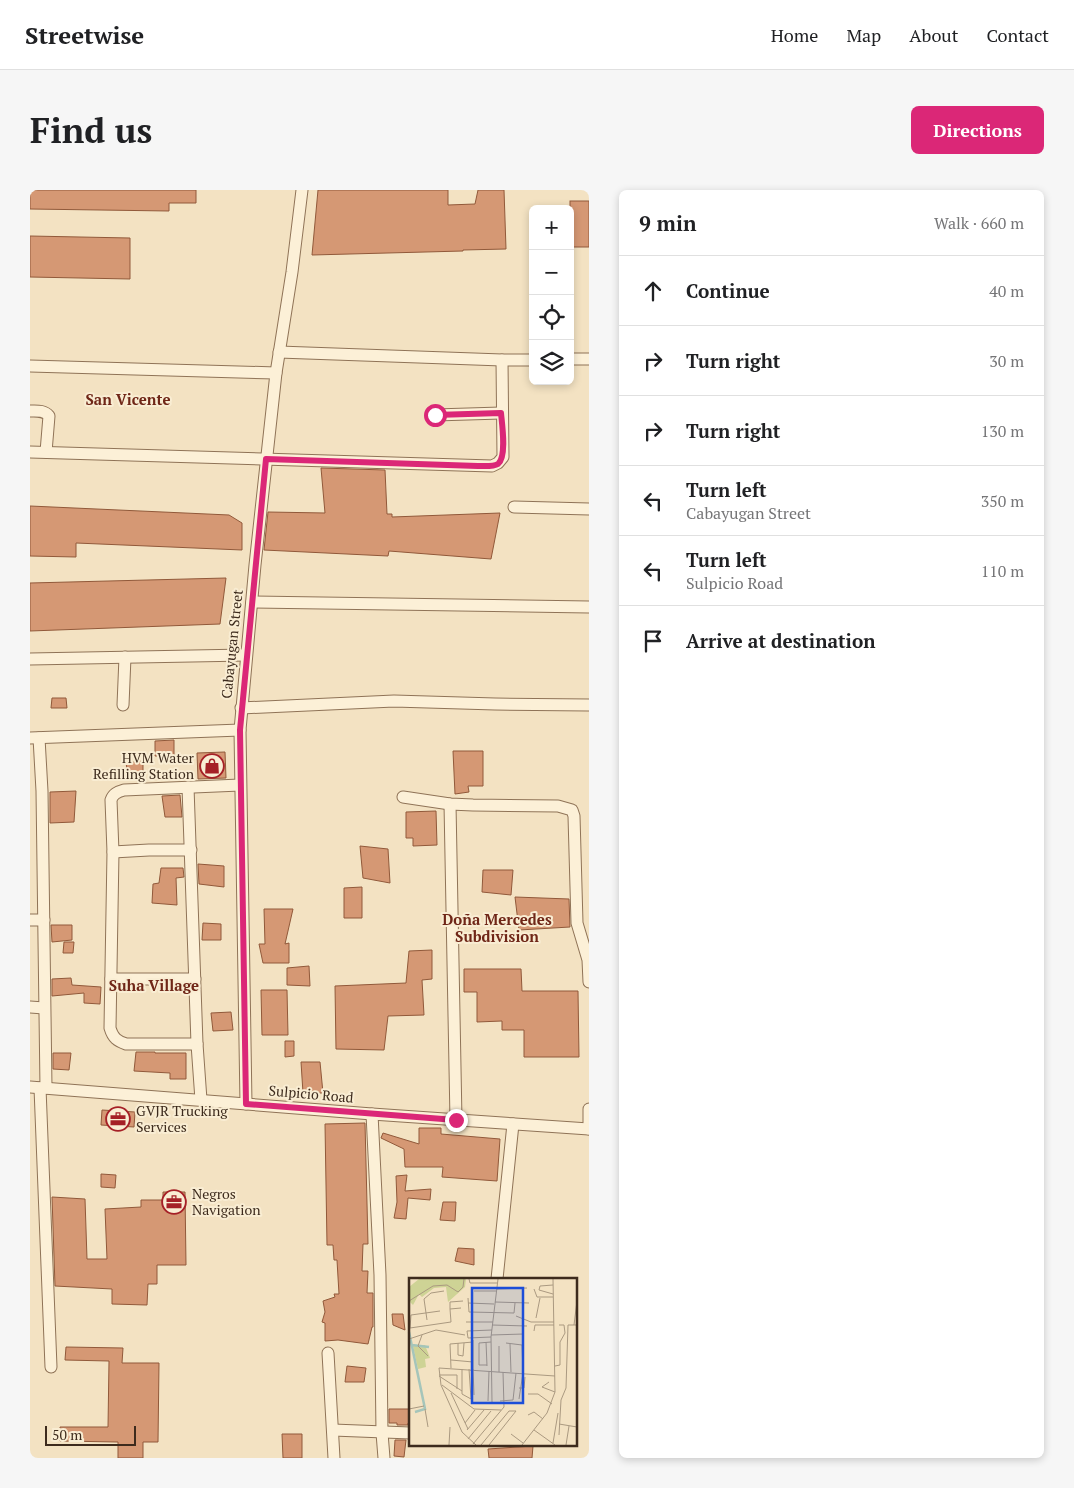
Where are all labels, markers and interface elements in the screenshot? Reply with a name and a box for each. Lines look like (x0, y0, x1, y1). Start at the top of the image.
text: Streetwise (25, 19, 144, 51)
text: Home (771, 23, 818, 47)
text: Map (846, 23, 881, 47)
text: About (909, 23, 958, 47)
text: Contact (986, 23, 1049, 47)
button: Directions (911, 106, 1044, 154)
text: Find us (30, 107, 152, 153)
map controls (529, 205, 574, 385)
button: + (529, 205, 574, 250)
text: 9 min (639, 209, 696, 237)
text: Walk · 660 m (934, 212, 1024, 234)
button: − (529, 250, 574, 295)
icon: ahead (639, 277, 667, 305)
text: Continue (686, 278, 770, 303)
text: 40 m (989, 280, 1024, 302)
button: locate (529, 295, 574, 340)
button: layers (529, 340, 574, 385)
icon: right (639, 347, 667, 375)
text: Turn right (686, 348, 780, 373)
text: 30 m (989, 350, 1024, 372)
district label: San Vicente (86, 389, 171, 409)
route start (424, 404, 447, 427)
icon: right (639, 417, 667, 445)
text: Turn right (686, 418, 780, 443)
text: 130 m (981, 420, 1024, 442)
text: Turn left (686, 477, 767, 502)
icon: left (639, 487, 667, 515)
text: 350 m (981, 490, 1024, 512)
text: Cabayugan Street (686, 502, 811, 524)
text: Turn left (686, 547, 767, 572)
icon: left (639, 557, 667, 585)
text: 110 m (981, 560, 1024, 582)
text: Sulpicio Road (686, 572, 783, 594)
street label: Cabayugan Street (216, 588, 247, 699)
icon: arrive (639, 627, 667, 655)
text: Arrive at destination (686, 628, 875, 653)
place label: HVM Water Refilling Station (93, 748, 195, 783)
shop icon: HVM Water Refilling Station (199, 753, 225, 779)
district label: Doña Mercedes Subdivision (442, 909, 552, 946)
district label: Suha Village (109, 975, 199, 995)
street label: Sulpicio Road (268, 1080, 354, 1107)
place label: GVJR Trucking Services (136, 1101, 228, 1136)
office icon: GVJR Trucking Services (105, 1106, 131, 1132)
route end (445, 1109, 468, 1132)
place label: Negros Navigation (192, 1184, 261, 1219)
office icon: Negros Navigation (161, 1189, 187, 1215)
inset map (409, 1278, 576, 1446)
scale bar (45, 1423, 136, 1446)
text: 50 m (52, 1425, 82, 1444)

